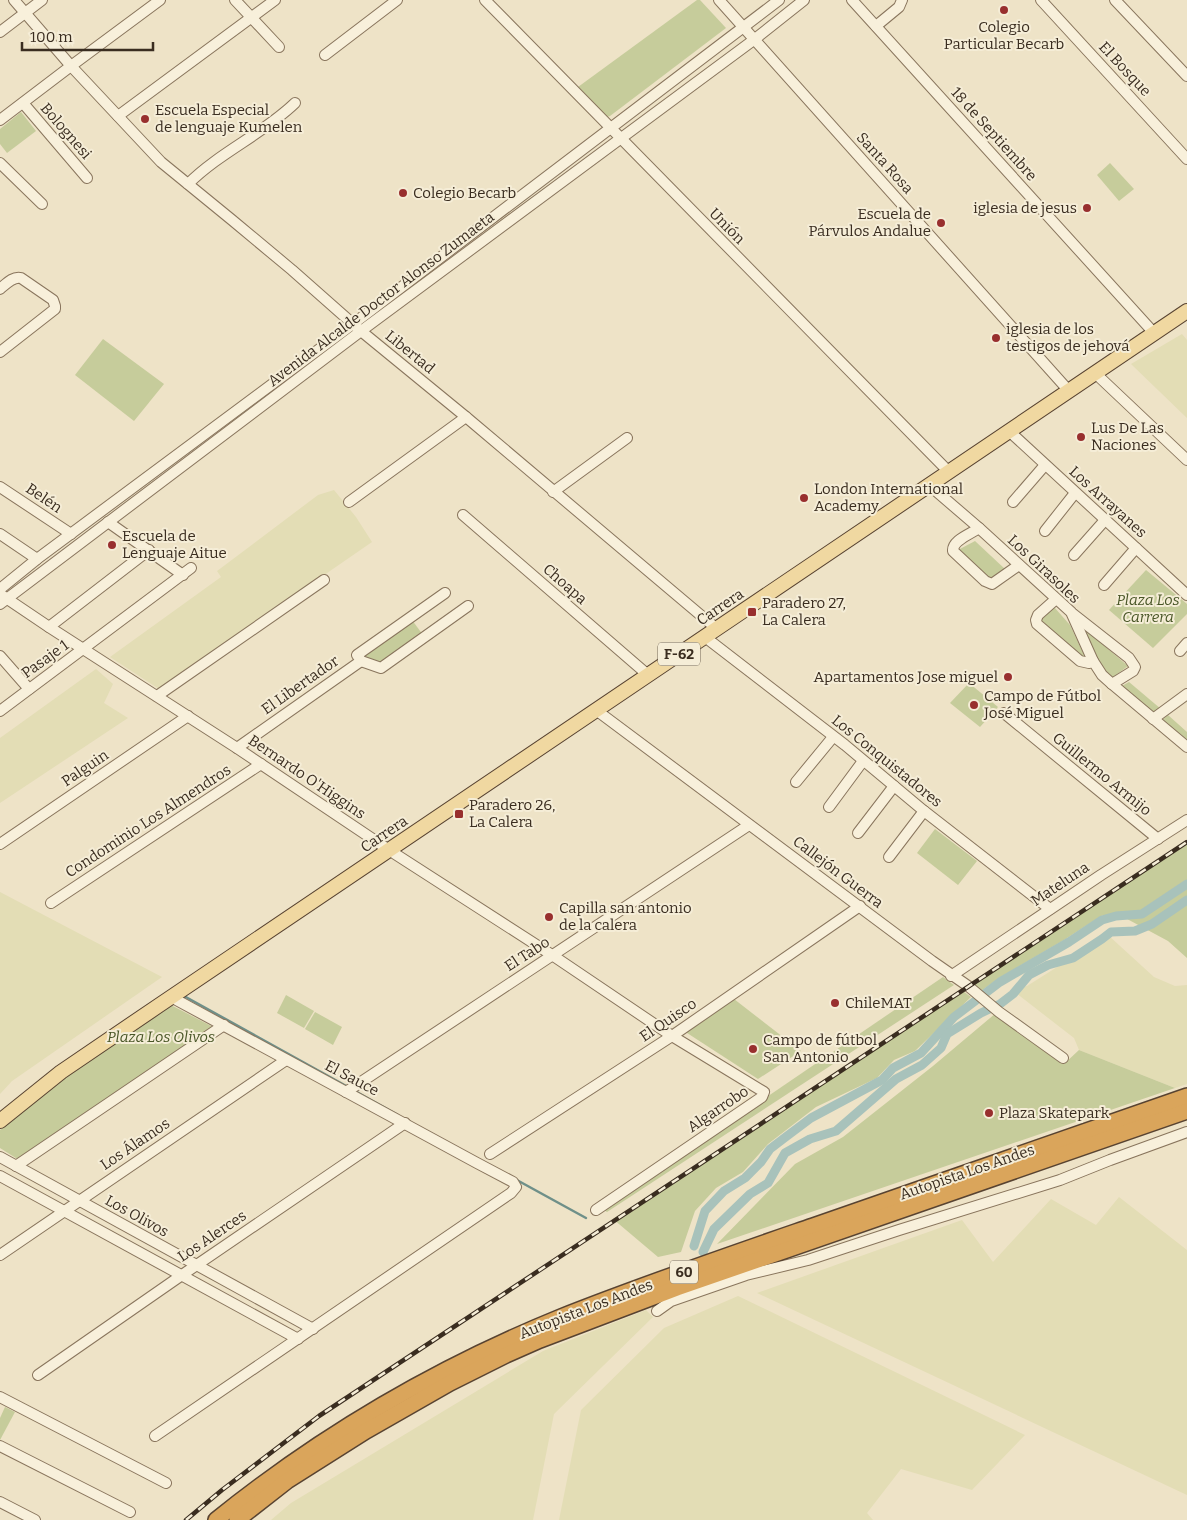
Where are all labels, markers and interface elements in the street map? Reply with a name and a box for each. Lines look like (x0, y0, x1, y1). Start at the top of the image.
marker: Colegio Particular Becarb (998, 4, 1010, 16)
place label: Colegio Particular Becarb (944, 18, 1064, 53)
scale bar (22, 20, 154, 52)
text: 100 m (30, 28, 73, 46)
street label: El Bosque (1095, 38, 1155, 100)
street label: 18 de Septiembre (947, 83, 1041, 185)
street label: Bolognesi (37, 99, 96, 163)
place label: Escuela Especial de lenguaje Kumelen (155, 101, 303, 136)
marker: Escuela Especial de lenguaje Kumelen (139, 113, 151, 125)
street label: Santa Rosa (853, 129, 917, 197)
place label: Colegio Becarb (413, 184, 516, 202)
marker: Colegio Becarb (397, 187, 409, 199)
place label: iglesia de jesus (973, 199, 1077, 217)
marker: iglesia de jesus (1081, 202, 1093, 214)
street label: Unión (705, 204, 749, 248)
place label: Escuela de Párvulos Andalue (809, 205, 931, 240)
street label: Avenida Alcalde Doctor Alonso Zumaeta (264, 208, 498, 390)
marker: Escuela de Párvulos Andalue (935, 217, 947, 229)
place label: iglesia de los testigos de jehová (1006, 320, 1129, 355)
street label: Libertad (382, 327, 438, 377)
marker: iglesia de los testigos de jehová (990, 332, 1002, 344)
place label: Lus De Las Naciones (1091, 419, 1164, 454)
marker: Lus De Las Naciones (1075, 431, 1087, 443)
street label: Los Arrayanes (1065, 462, 1151, 542)
street label: Belén (22, 479, 66, 517)
place label: London International Academy (814, 480, 963, 515)
marker: London International Academy (798, 492, 810, 504)
place label: Escuela de Lenguaje Aitue (122, 527, 227, 562)
street label: Los Girasoles (1004, 531, 1084, 607)
marker: Escuela de Lenguaje Aitue (106, 539, 118, 551)
street label: Choapa (539, 560, 591, 608)
street label: Carrera (693, 585, 747, 629)
park label: Plaza Los Carrera (1116, 591, 1180, 626)
place label: Paradero 27, La Calera (762, 594, 846, 629)
marker: Paradero 27, La Calera (746, 606, 758, 618)
street label: Pasaje 1 (18, 636, 72, 682)
road number: F-62 (658, 642, 700, 666)
street label: El Libertador (258, 652, 342, 718)
place label: Apartamentos Jose miguel (814, 668, 998, 686)
marker: Apartamentos Jose miguel (1002, 671, 1014, 683)
place label: Campo de Fútbol José Miguel (983, 687, 1101, 722)
marker: Campo de Fútbol José Miguel (968, 699, 980, 711)
street label: Los Conquistadores (828, 711, 946, 811)
street label: Guillermo Armijo (1049, 729, 1155, 819)
street label: Bernardo O'Higgins (245, 731, 369, 823)
street label: Palguin (58, 746, 112, 790)
street label: Condominio Los Almendros (62, 761, 234, 881)
place label: Paradero 26, La Calera (469, 796, 555, 831)
marker: Paradero 26, La Calera (453, 808, 465, 820)
street label: Carrera (357, 812, 411, 856)
street label: Callejón Guerra (789, 832, 887, 912)
street label: Mateluna (1028, 858, 1092, 910)
place label: Capilla san antonio de la calera (559, 899, 692, 934)
marker: Capilla san antonio de la calera (543, 911, 555, 923)
street label: El Tabo (501, 933, 553, 975)
street label: El Quisco (636, 994, 700, 1046)
place label: ChileMAT (845, 994, 912, 1012)
marker: ChileMAT (829, 997, 841, 1009)
park label: Plaza Los Olivos (107, 1028, 215, 1046)
place label: Campo de fútbol San Antonio (763, 1031, 877, 1066)
marker: Campo de fútbol San Antonio (747, 1043, 759, 1055)
street label: El Sauce (322, 1056, 382, 1100)
street label: Algarrobo (684, 1082, 752, 1136)
place label: Plaza Skatepark (999, 1104, 1110, 1122)
marker: Plaza Skatepark (983, 1107, 995, 1119)
street label: Los Álamos (97, 1114, 173, 1174)
street label: Autopista Los Andes (897, 1140, 1037, 1204)
street label: Los Olivos (102, 1191, 172, 1241)
street label: Los Alerces (174, 1206, 250, 1266)
road number: 60 (670, 1260, 698, 1284)
street label: Autopista Los Andes (517, 1275, 655, 1343)

